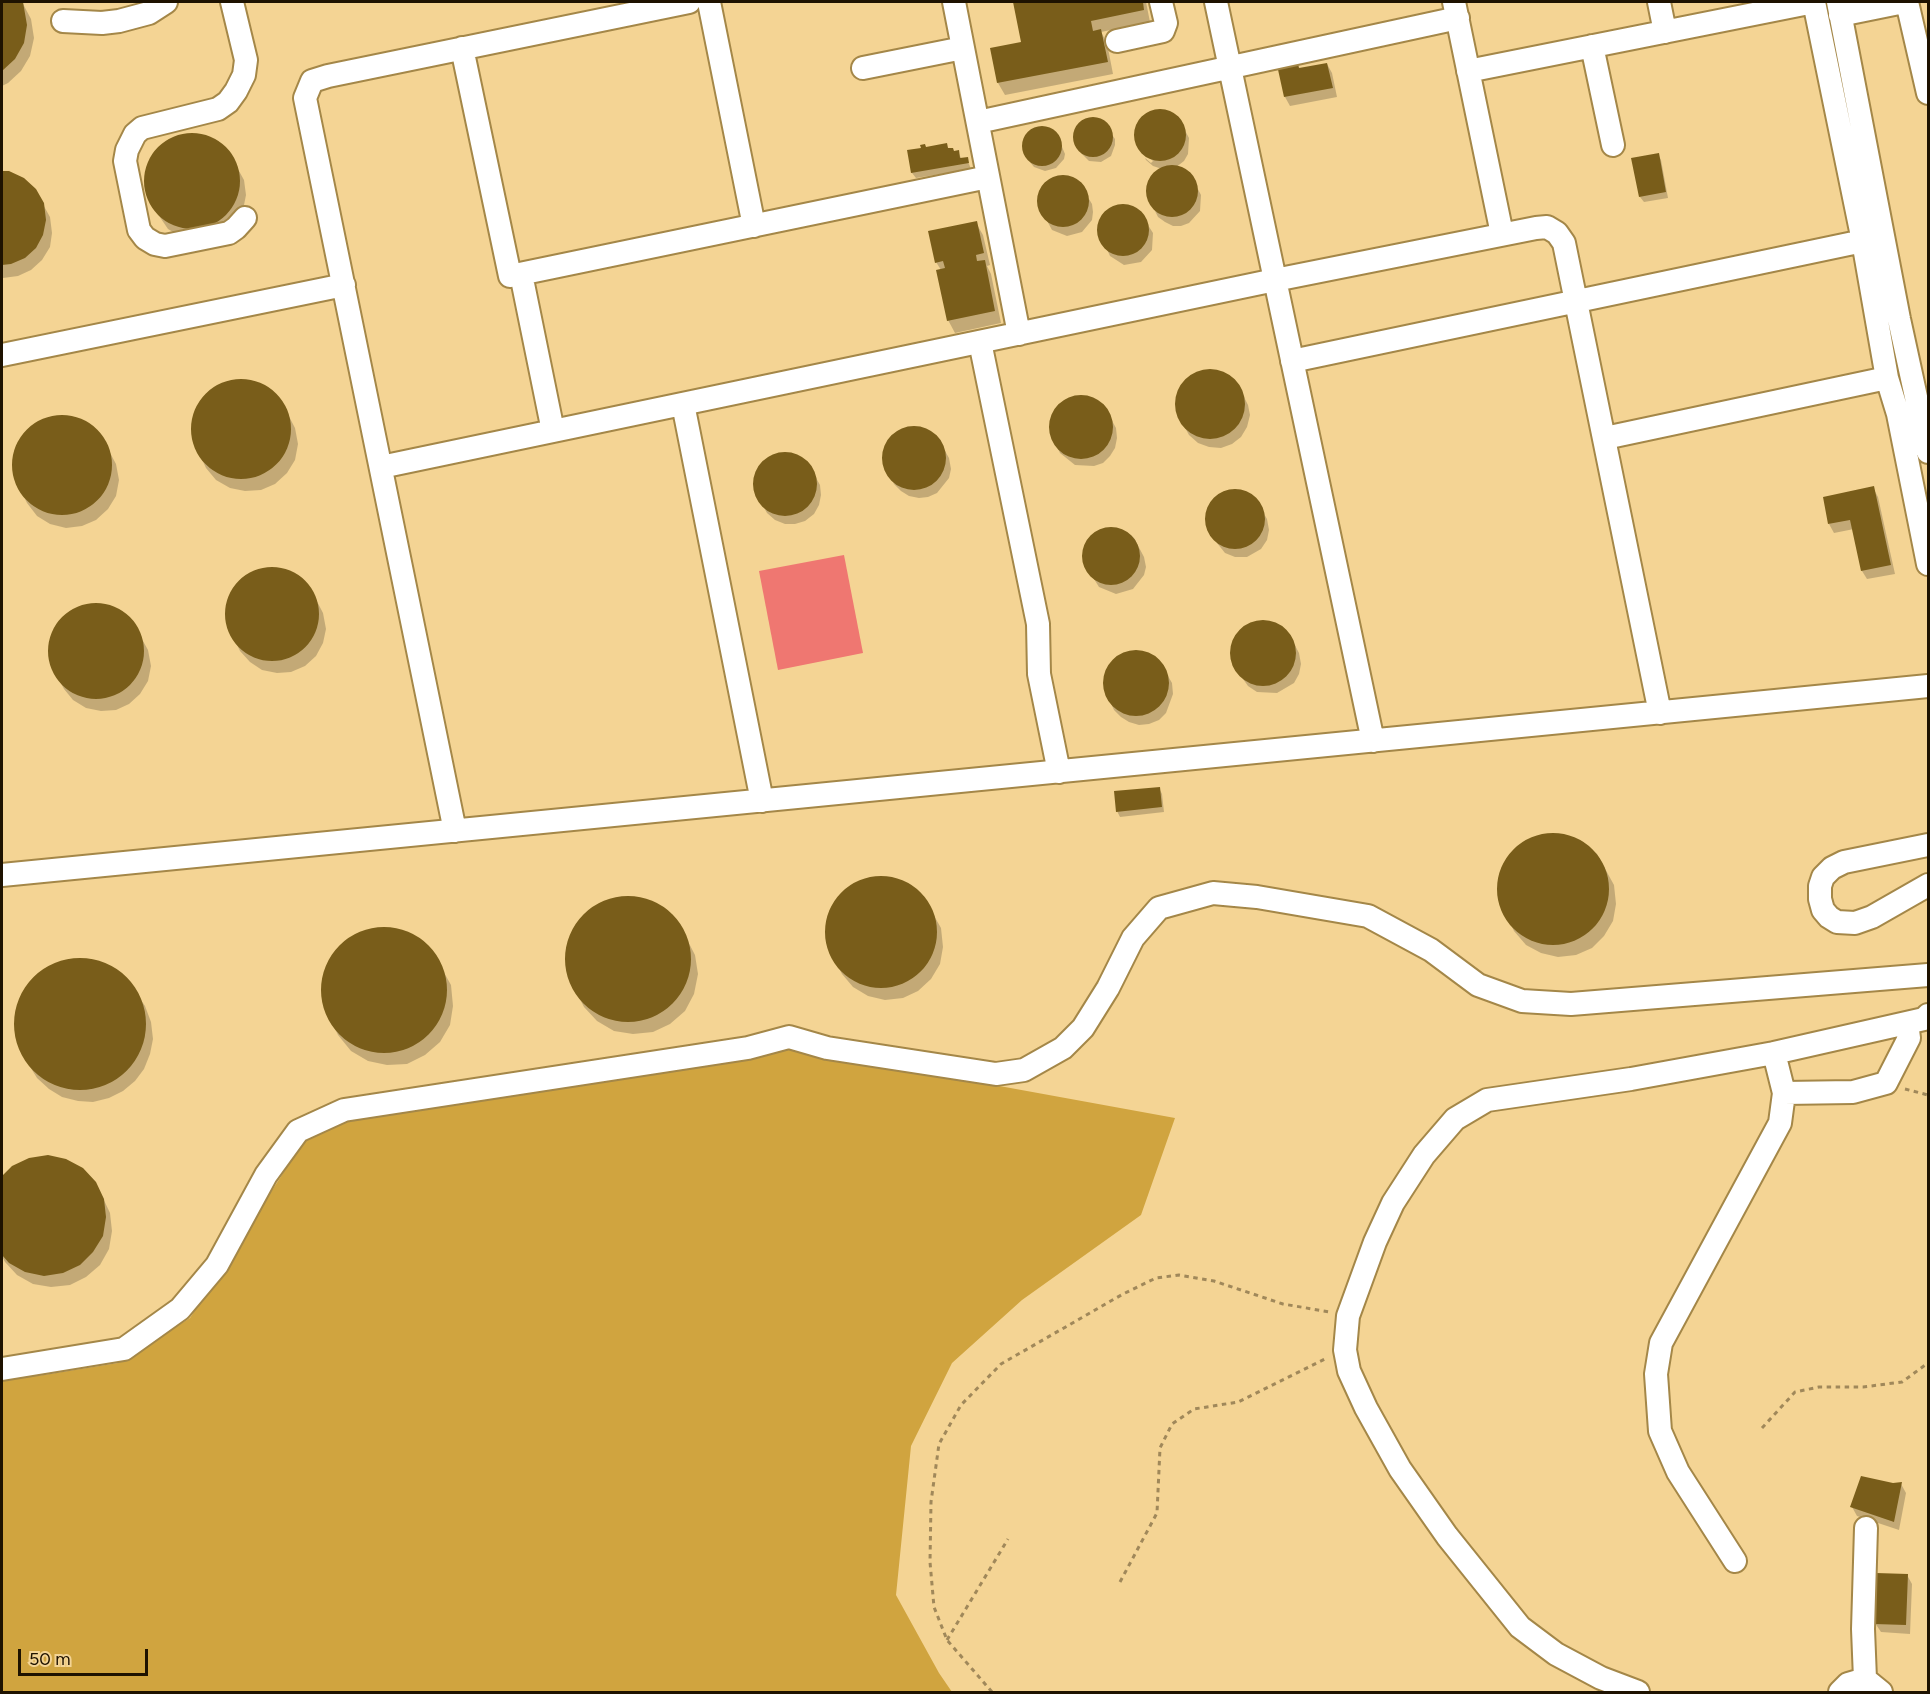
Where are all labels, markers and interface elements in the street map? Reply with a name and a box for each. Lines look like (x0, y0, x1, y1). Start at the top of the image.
scale bar (21, 1637, 152, 1675)
text: 50 m (29, 1648, 71, 1670)

